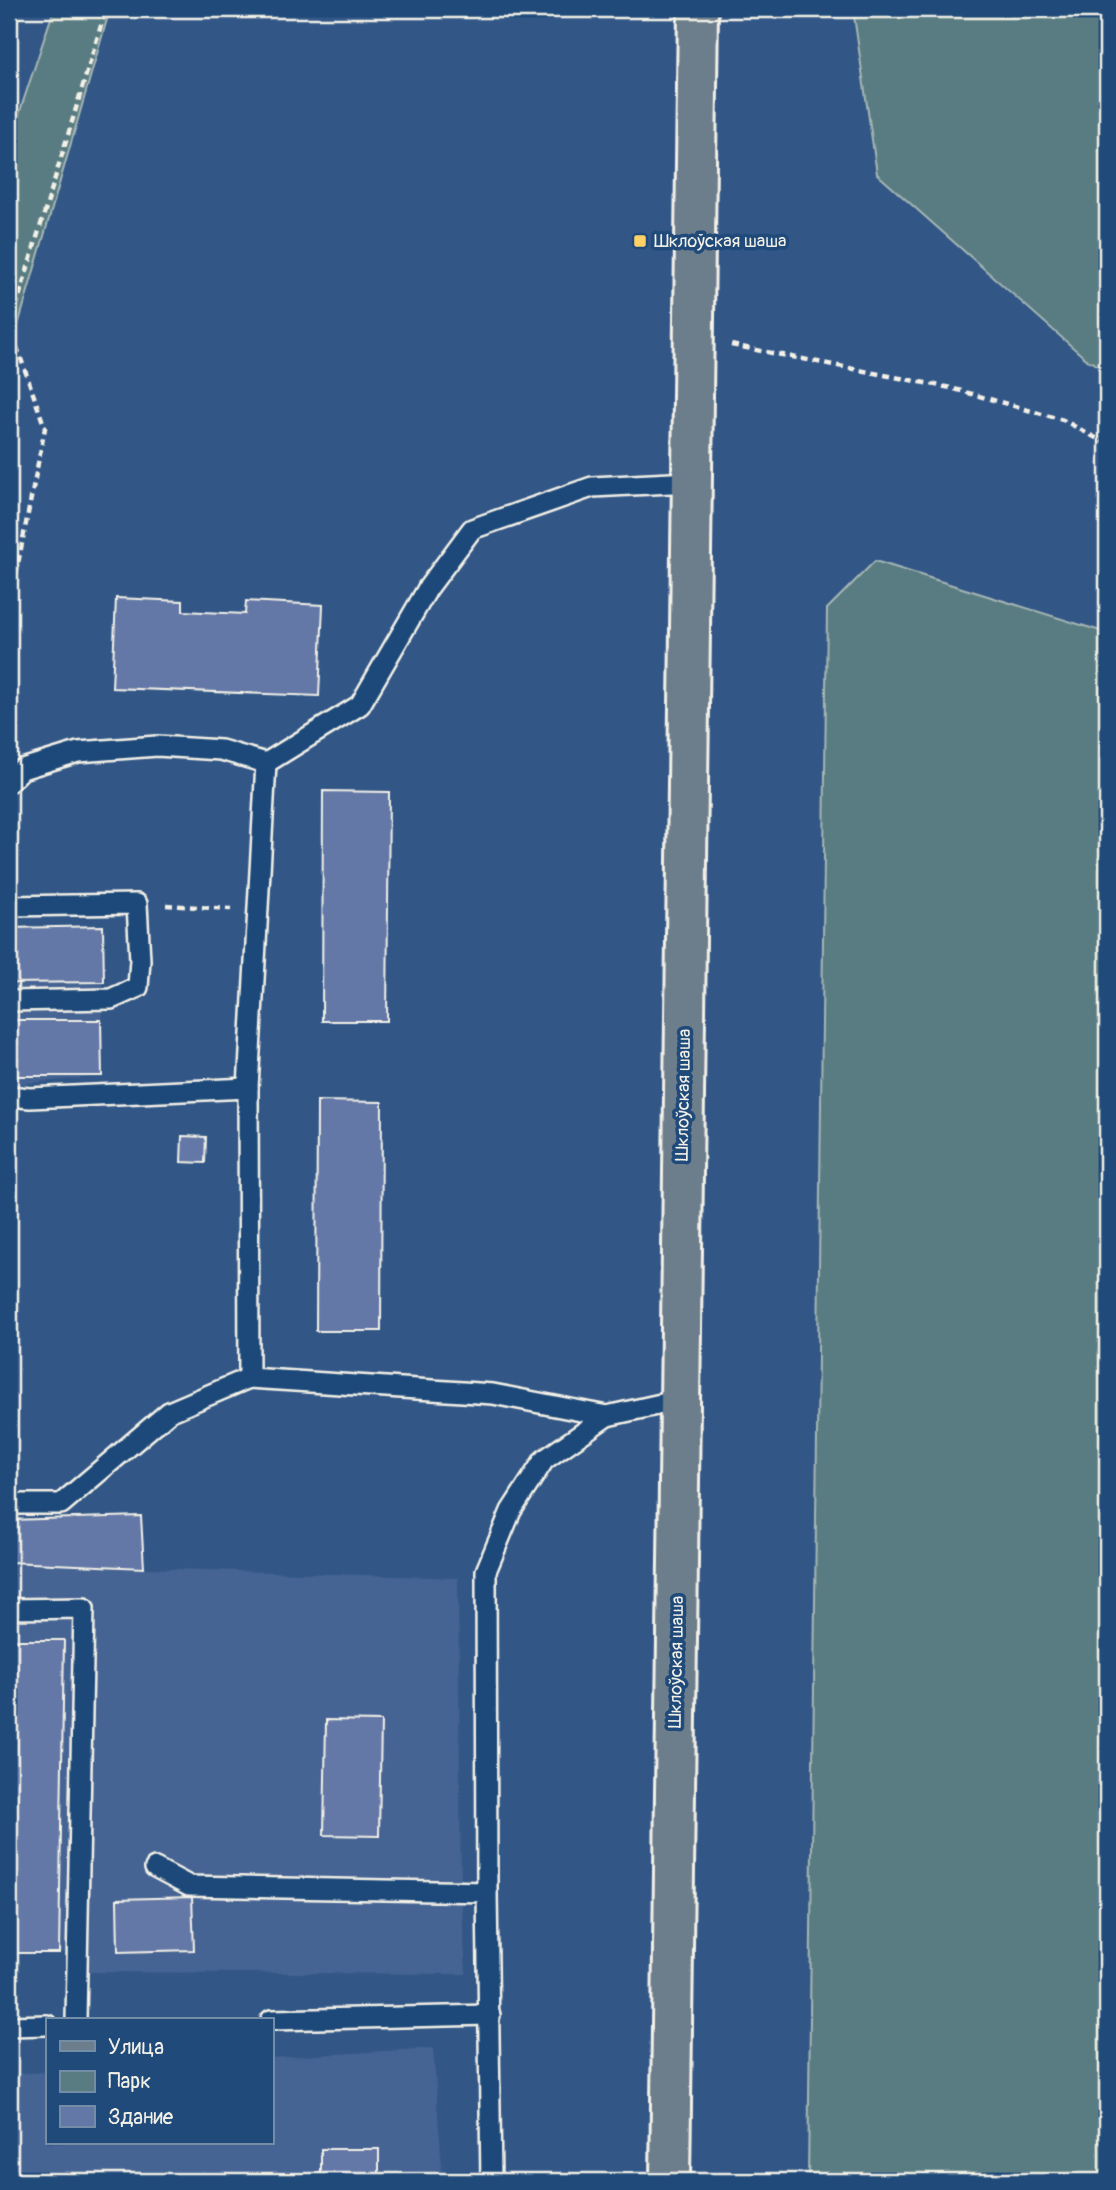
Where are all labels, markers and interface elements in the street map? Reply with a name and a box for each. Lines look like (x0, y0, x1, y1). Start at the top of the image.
place label: Шклоўская шаша (654, 230, 786, 253)
marker: Шклоўская шаша (632, 233, 648, 249)
street label: Шклоўская шаша (671, 1029, 696, 1161)
street label: Шклоўская шаша (664, 1596, 689, 1728)
legend (46, 2018, 273, 2144)
text: Улица (108, 2034, 164, 2061)
text: Парк (108, 2068, 151, 2095)
text: Здание (108, 2104, 174, 2131)

